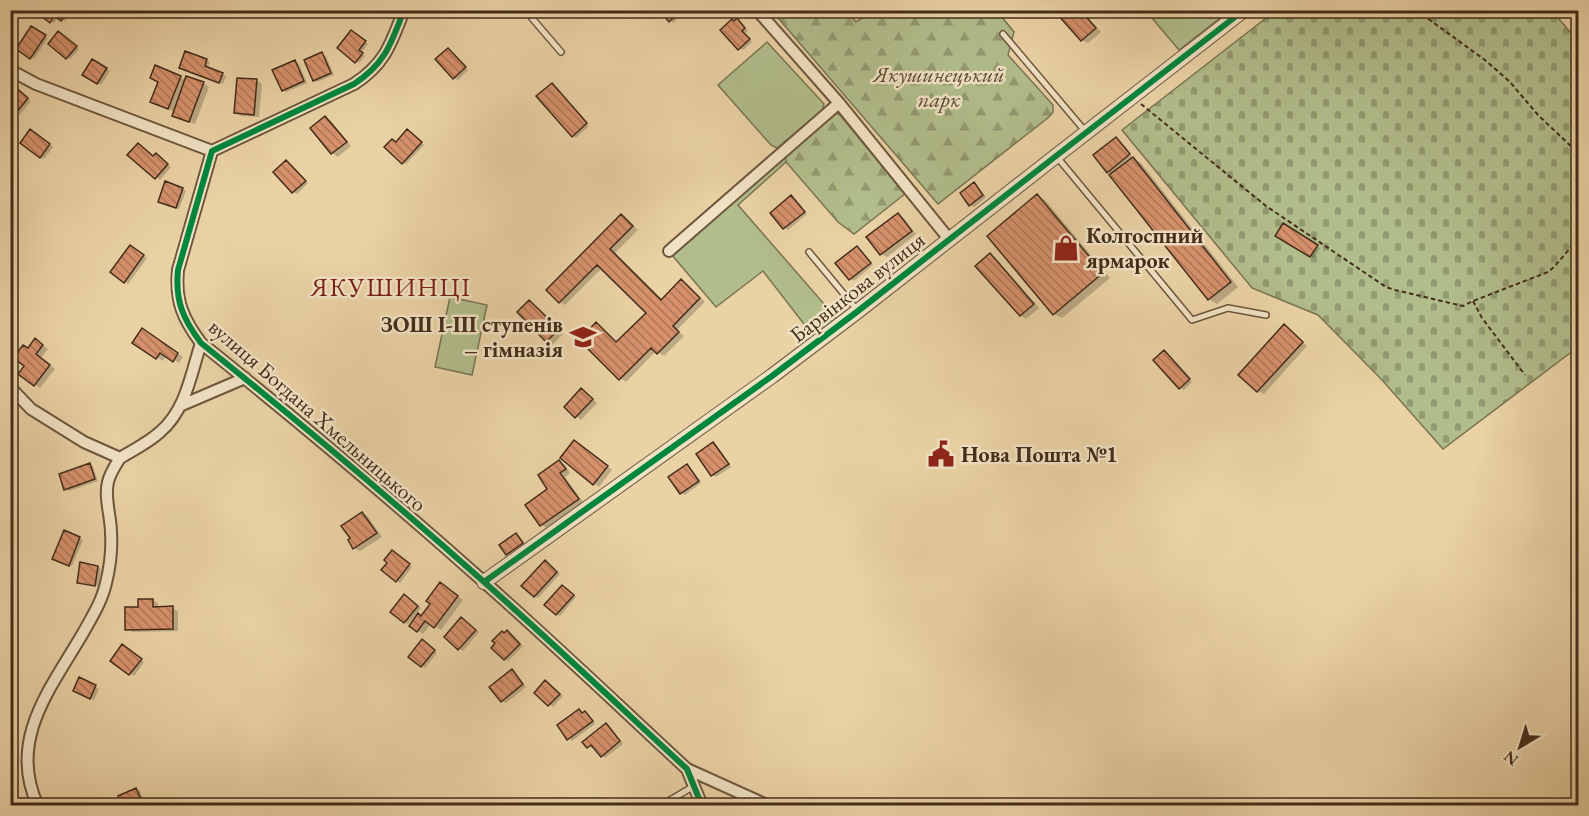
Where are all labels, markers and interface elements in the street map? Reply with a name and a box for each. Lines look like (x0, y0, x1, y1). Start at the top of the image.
park label: Якушинецький парк (871, 60, 1005, 114)
place label: Колгоспний ярмарок (1085, 221, 1203, 275)
street label: Барвінкова вулиця (784, 225, 931, 349)
shop icon: Колгоспний ярмарок (1051, 233, 1081, 263)
district label: ЯКУШИНЦІ (309, 270, 472, 304)
place label: ЗОШ І-ІІІ ступенів – гімназія (381, 310, 563, 364)
street label: вулиця Богдана Хмельницького (202, 313, 433, 518)
school or university icon: ЗОШ І-ІІІ ступенів – гімназія (568, 322, 598, 352)
public building icon: Нова Пошта №1 (926, 439, 956, 469)
place label: Нова Пошта №1 (961, 440, 1118, 469)
north arrow (1490, 717, 1550, 777)
text: N (1499, 746, 1523, 771)

